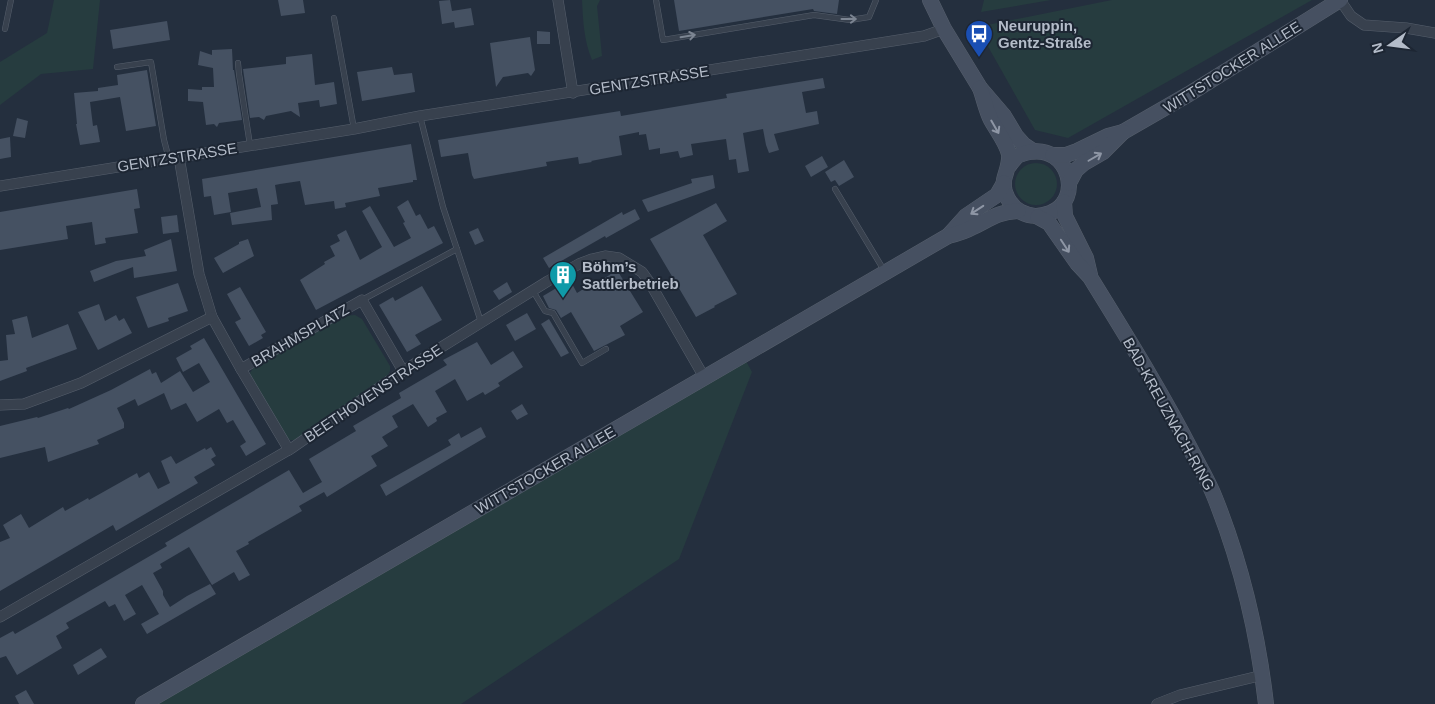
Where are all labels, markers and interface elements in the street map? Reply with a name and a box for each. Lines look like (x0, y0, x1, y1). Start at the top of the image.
one-way arrow (840, 14, 856, 24)
place label: Neuruppin, Gentz-Straße (998, 17, 1091, 51)
street label: WITTSTOCKER ALLEE (1160, 18, 1304, 116)
bus stop icon: Neuruppin, Gentz-Straße (964, 19, 994, 58)
north arrow (1365, 20, 1415, 70)
one-way arrow (680, 31, 696, 41)
text: N (1368, 41, 1386, 55)
street label: GENTZSTRASSE (588, 62, 710, 98)
one-way arrow (991, 120, 1001, 134)
street label: GENTZSTRASSE (116, 139, 238, 175)
one-way arrow (1087, 151, 1101, 161)
one-way arrow (970, 205, 984, 215)
one-way arrow (1060, 238, 1070, 252)
place label: Böhm’s Sattlerbetrieb (582, 258, 679, 292)
building icon: Böhm’s Sattlerbetrieb (548, 260, 578, 299)
street label: BRAHMSPLATZ (248, 300, 352, 370)
street label: BAD-KREUZNACH-RING (1120, 335, 1218, 493)
street label: BEETHOVENSTRASSE (301, 341, 445, 445)
street label: WITTSTOCKER ALLEE (472, 423, 618, 517)

